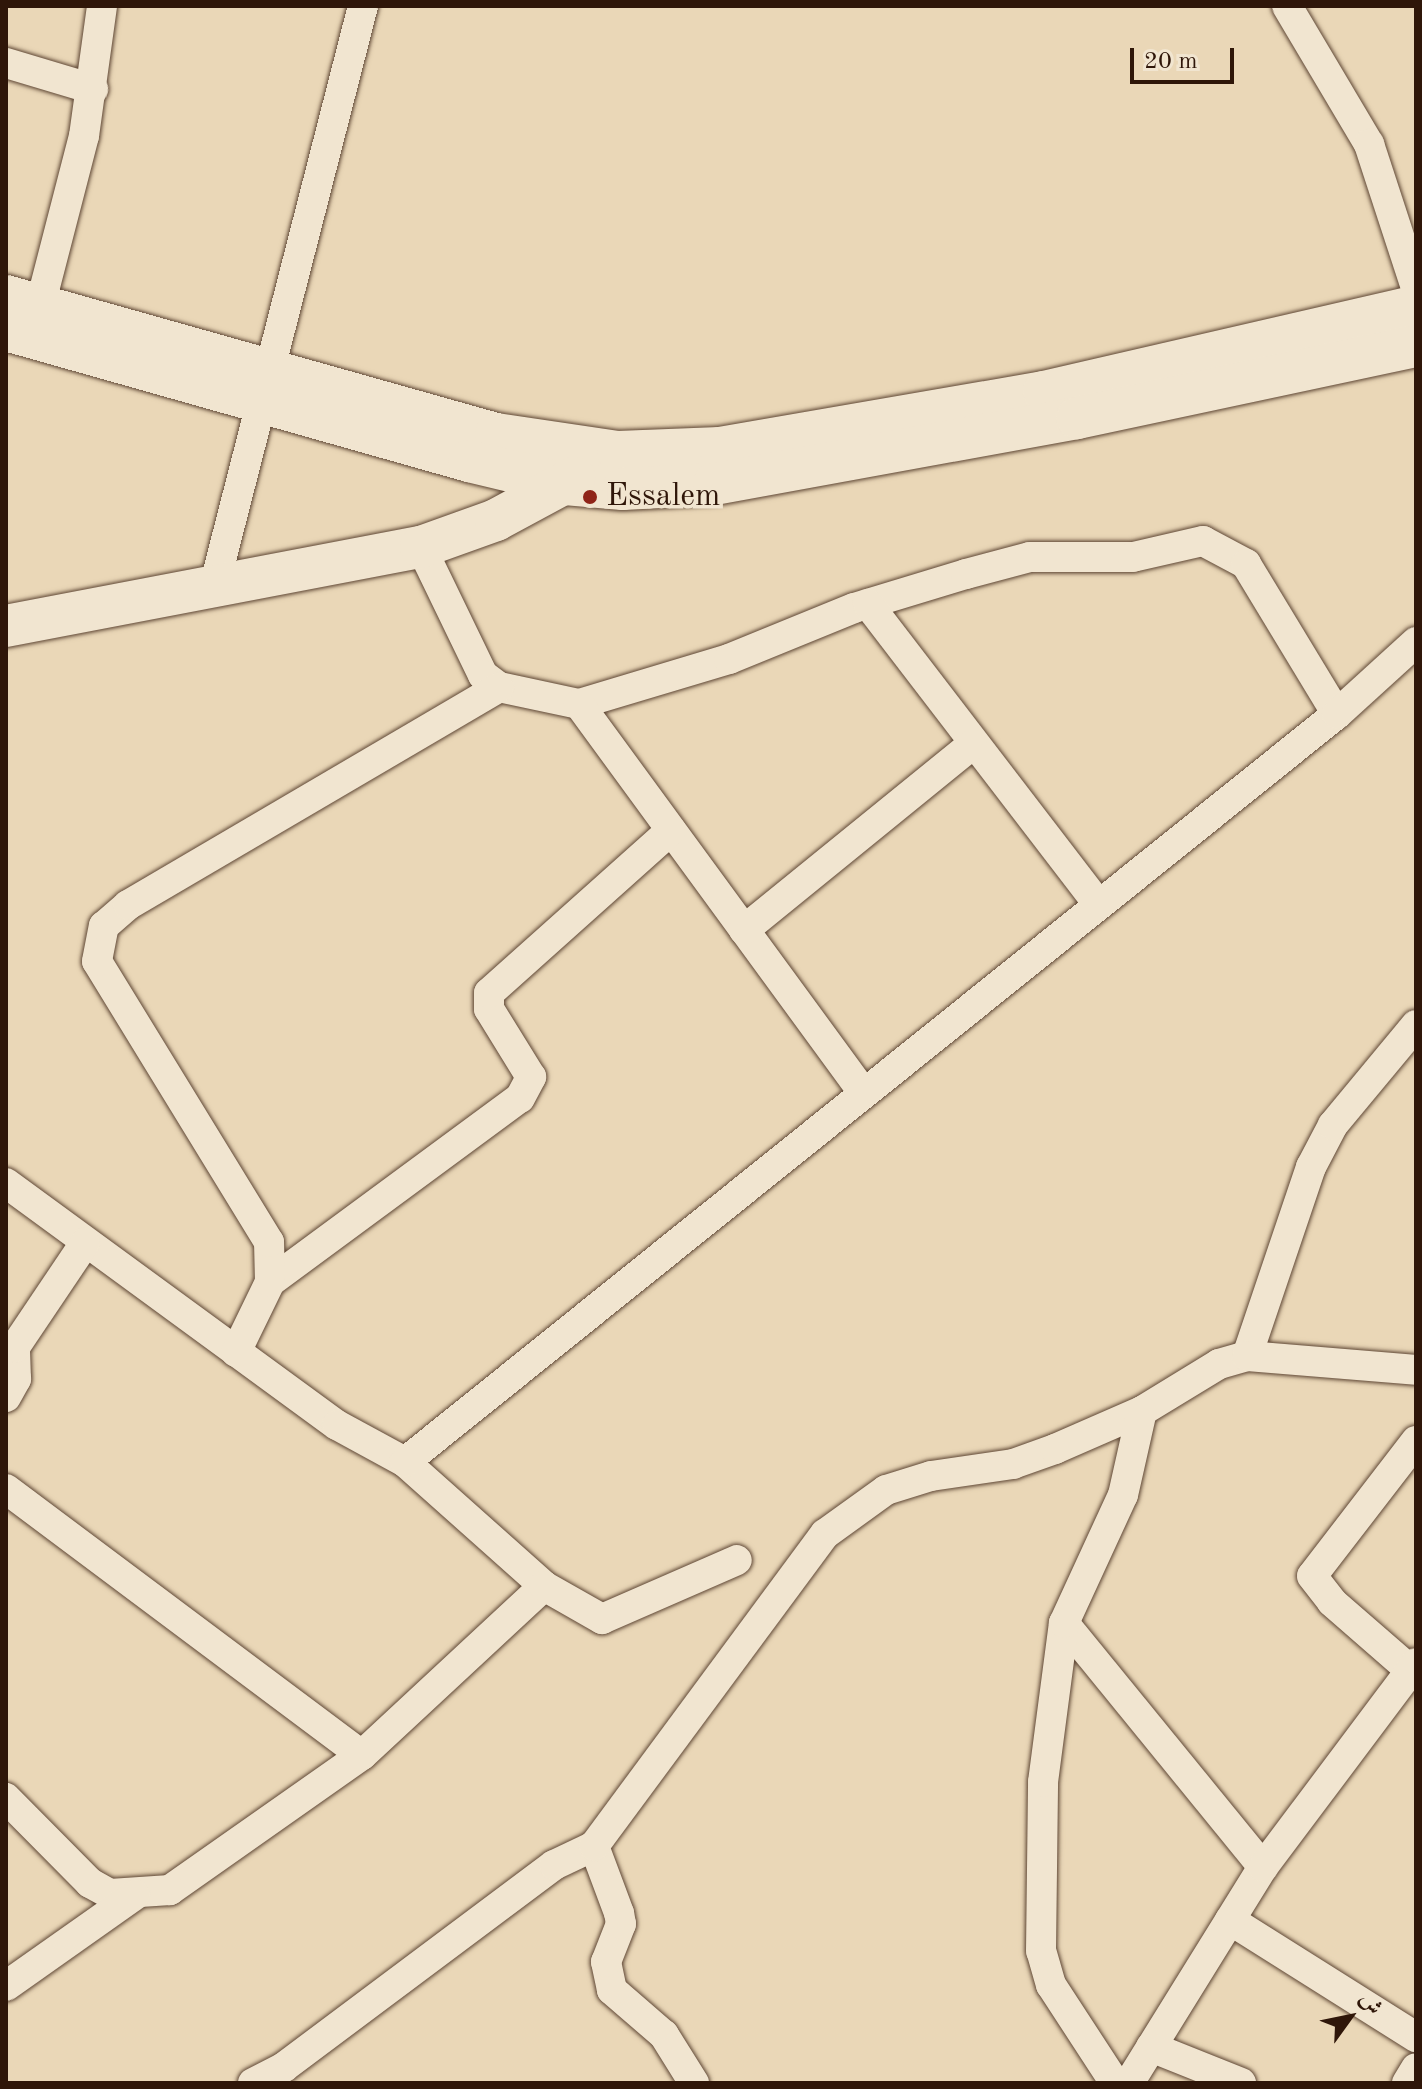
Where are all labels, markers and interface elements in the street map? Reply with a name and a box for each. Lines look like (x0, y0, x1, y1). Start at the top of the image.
scale bar (1134, 32, 1238, 82)
text: 20 m (1144, 50, 1198, 74)
place label: Essalem (606, 478, 720, 516)
marker: Essalem (581, 488, 599, 506)
north arrow (1310, 1977, 1390, 2057)
text: ش (1355, 1989, 1385, 2019)

